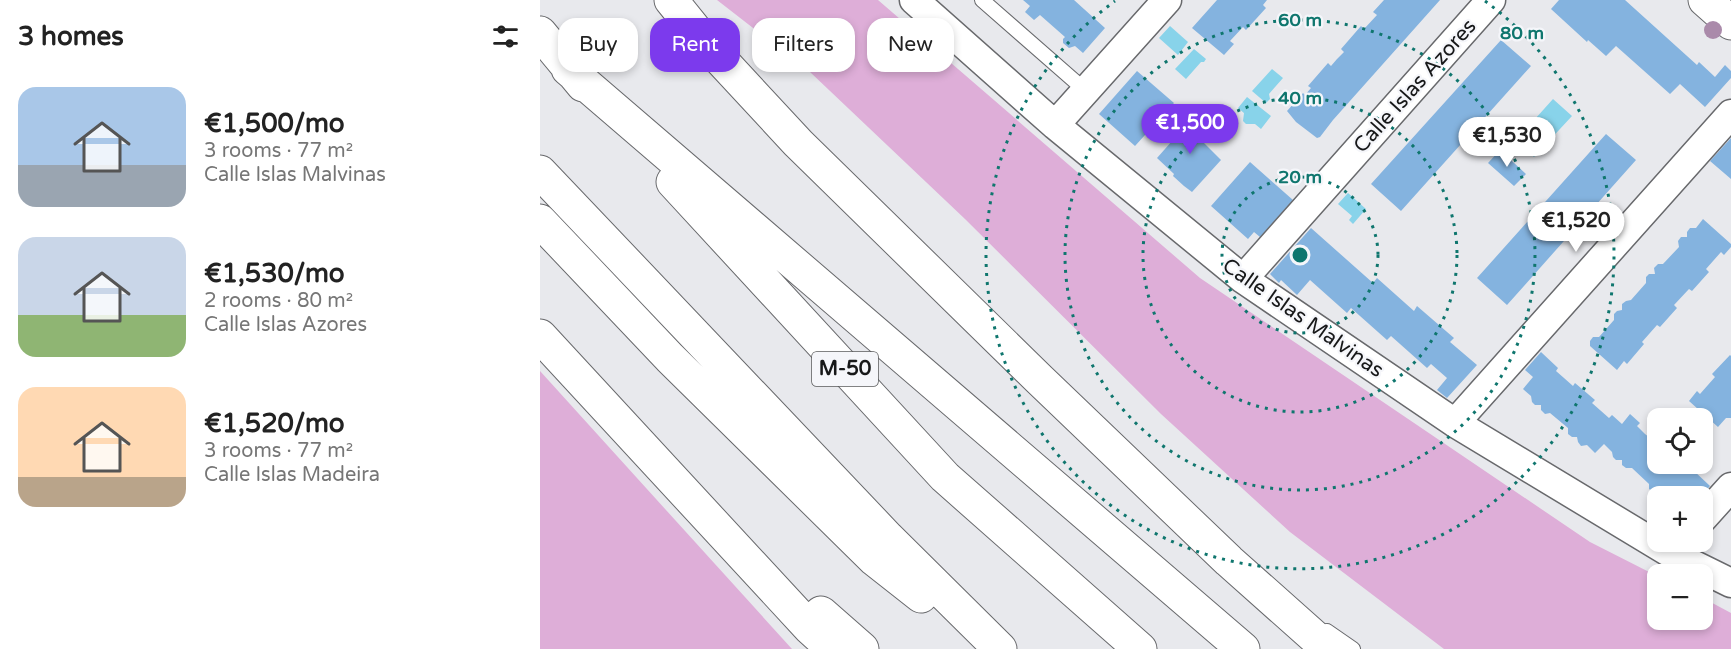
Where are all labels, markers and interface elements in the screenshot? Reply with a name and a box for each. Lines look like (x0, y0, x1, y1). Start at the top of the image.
text: 60 m (1278, 9, 1322, 31)
street label: Calle Islas Azores (1348, 14, 1482, 158)
chip: Buy (558, 18, 638, 72)
chip: Rent (650, 18, 740, 72)
chip: Filters (752, 18, 855, 72)
chip: New (867, 18, 954, 72)
icon: filters (489, 20, 522, 53)
text: 3 homes (18, 21, 124, 52)
text: 80 m (1500, 22, 1544, 44)
text: 40 m (1278, 87, 1322, 109)
pin: €1,500 (1141, 104, 1239, 155)
text: €1,500/mo (204, 108, 345, 139)
icon: home (66, 111, 138, 183)
text: €1,500 (1155, 111, 1225, 135)
pin: €1,530 (1458, 117, 1556, 168)
text: €1,530 (1472, 124, 1542, 148)
text: 3 rooms · 77 m² (204, 139, 353, 163)
text: Calle Islas Malvinas (204, 163, 386, 187)
text: 20 m (1278, 166, 1322, 188)
pin: €1,520 (1527, 202, 1625, 253)
text: €1,520 (1541, 209, 1611, 233)
centre of rings (1290, 245, 1310, 265)
street label: Calle Islas Malvinas (1218, 253, 1388, 383)
text: €1,530/mo (204, 258, 345, 289)
icon: home (66, 261, 138, 333)
text: 2 rooms · 80 m² (204, 289, 353, 313)
text: Calle Islas Azores (204, 313, 367, 337)
road number: M-50 (812, 352, 878, 386)
text: €1,520/mo (204, 408, 345, 439)
map controls (1647, 408, 1713, 630)
button: locate (1647, 408, 1713, 474)
icon: home (66, 411, 138, 483)
text: 3 rooms · 77 m² (204, 439, 353, 463)
text: Calle Islas Madeira (204, 463, 380, 487)
button: + (1647, 486, 1713, 552)
button: − (1647, 564, 1713, 630)

